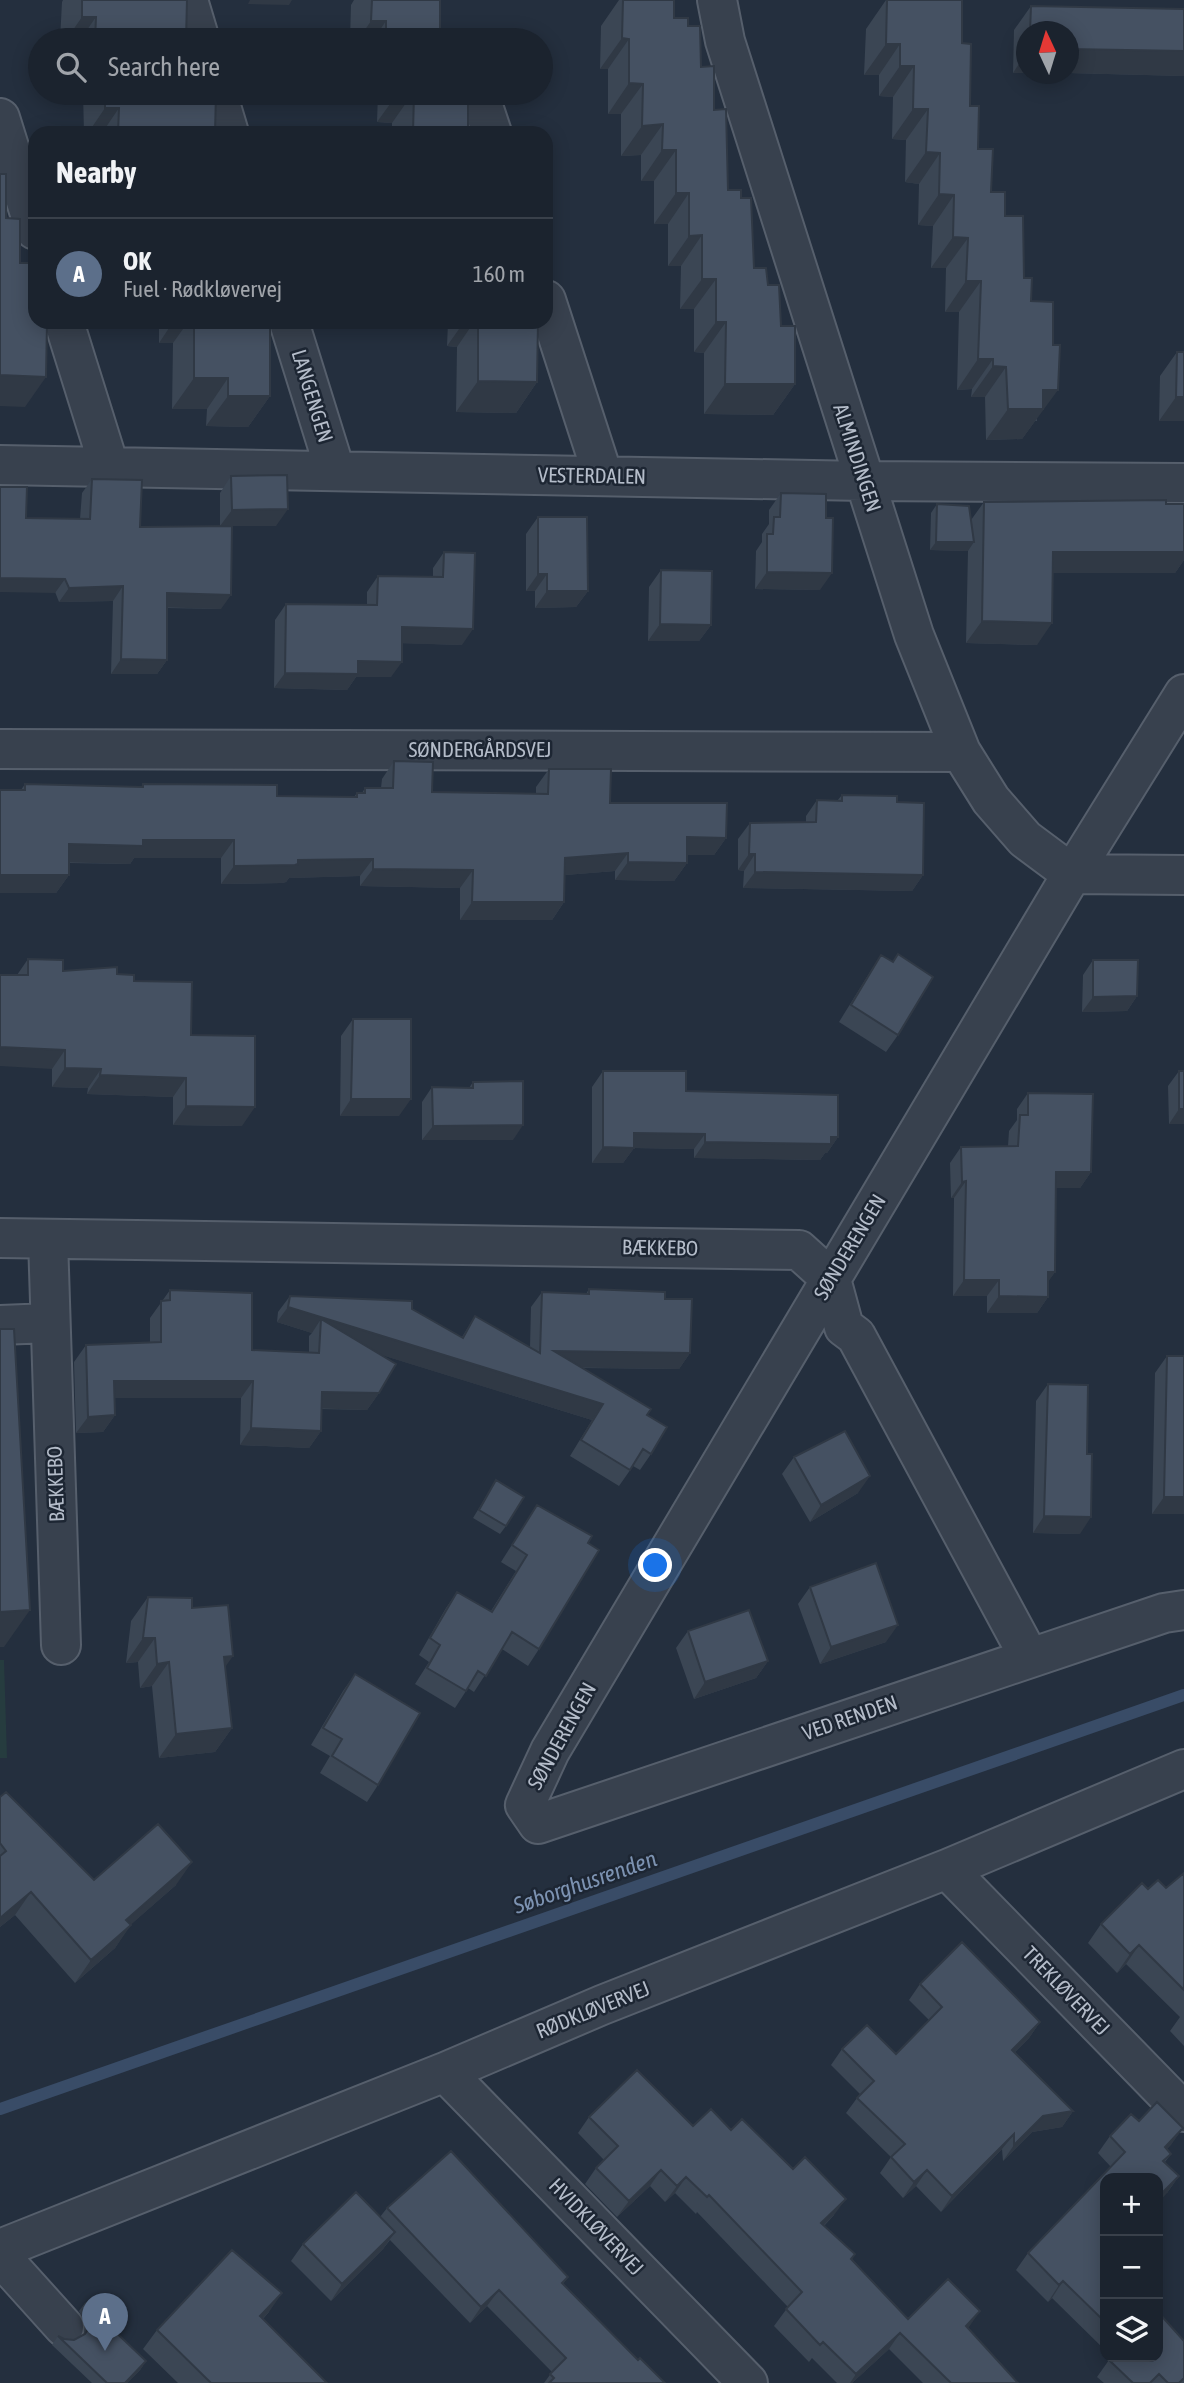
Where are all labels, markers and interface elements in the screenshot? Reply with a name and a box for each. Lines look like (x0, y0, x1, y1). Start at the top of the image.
north arrow (1016, 21, 1079, 84)
search box (28, 28, 553, 105)
icon: search (52, 48, 90, 86)
text: Search here (108, 52, 220, 82)
text: Nearby (56, 155, 136, 189)
text: OK (123, 246, 151, 276)
text: A (73, 261, 85, 287)
text: 160 m (473, 261, 525, 287)
text: Fuel · Rødkløvervej (123, 276, 282, 302)
street label: LANGENGEN (287, 346, 338, 445)
street label: ALMINDINGEN (829, 401, 887, 515)
street label: VESTERDALEN (538, 462, 646, 488)
street label: SØNDERGÅRDSVEJ (409, 737, 551, 761)
street label: SØNDERENGEN (808, 1190, 890, 1303)
street label: BÆKKEBO (622, 1234, 698, 1260)
street label: BÆKKEBO (42, 1446, 68, 1523)
your location (638, 1548, 672, 1582)
street label: SØNDERENGEN (522, 1678, 600, 1793)
street label: VED RENDEN (799, 1690, 900, 1744)
water label: Søborghusrenden (509, 1845, 660, 1919)
street label: TREKLØVERVEJ (1018, 1941, 1115, 2040)
street label: RØDKLØVERVEJ (533, 1975, 653, 2043)
street label: HVIDKLØVERVEJ (545, 2173, 649, 2280)
map controls (1100, 2173, 1163, 2362)
button: + (1100, 2173, 1163, 2236)
button: − (1100, 2236, 1163, 2299)
pin: A (82, 2293, 128, 2351)
button: layers (1100, 2299, 1163, 2362)

